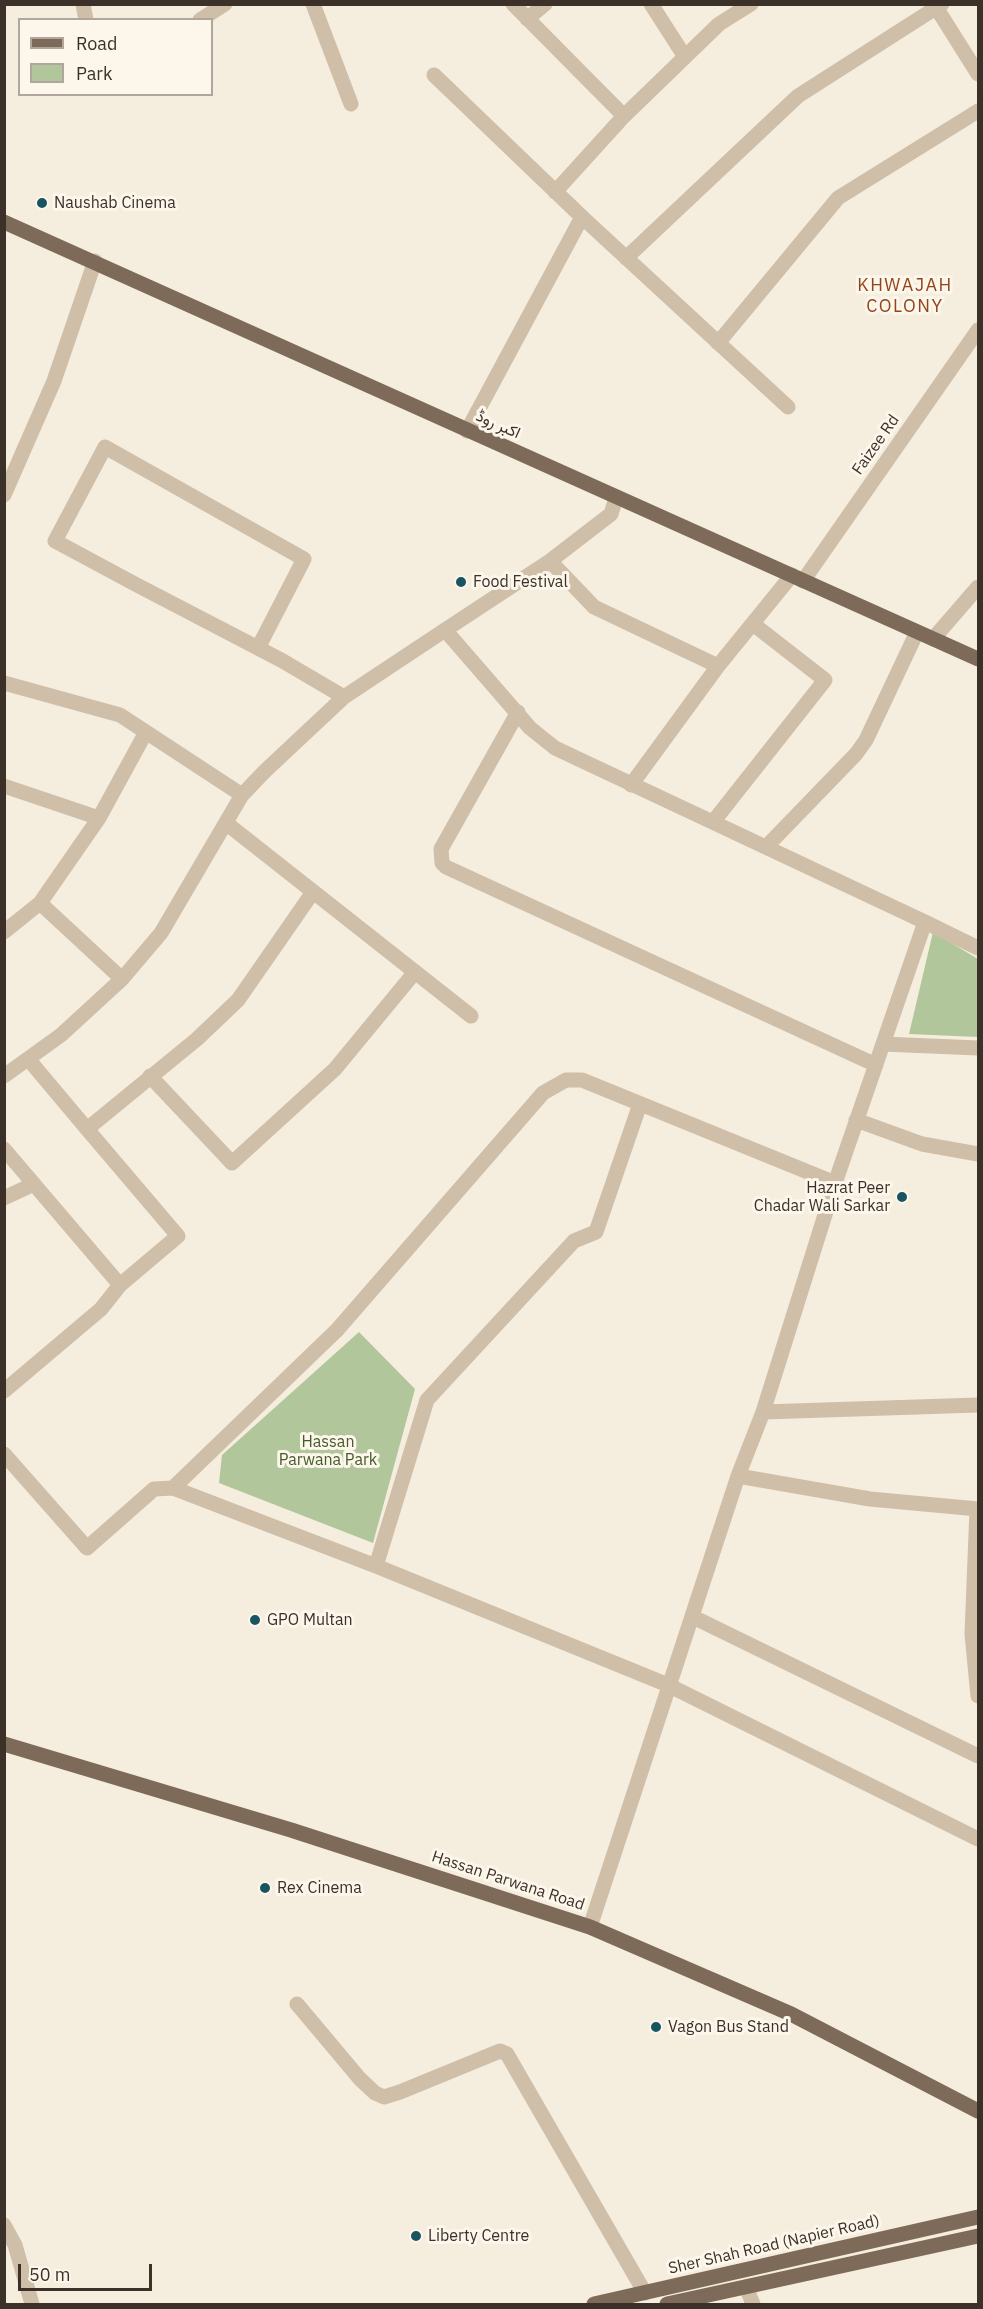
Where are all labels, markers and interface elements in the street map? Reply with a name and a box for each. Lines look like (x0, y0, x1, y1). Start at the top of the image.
legend (18, 18, 213, 96)
text: Road (76, 32, 117, 55)
text: Park (76, 62, 112, 85)
place label: Naushab Cinema (54, 193, 176, 213)
marker: Naushab Cinema (35, 196, 49, 210)
district label: KHWAJAH COLONY (857, 275, 953, 318)
street label: اکبر روڈ (473, 407, 523, 443)
street label: Faizee Rd (848, 411, 904, 479)
place label: Food Festival (473, 572, 568, 592)
marker: Food Festival (454, 575, 468, 589)
place label: Hazrat Peer Chadar Wali Sarkar (754, 1178, 890, 1216)
marker: Hazrat Peer Chadar Wali Sarkar (895, 1190, 909, 1204)
park label: Hassan Parwana Park (279, 1432, 377, 1470)
place label: GPO Multan (267, 1610, 353, 1630)
marker: GPO Multan (248, 1613, 262, 1627)
street label: Hassan Parwana Road (429, 1847, 587, 1915)
place label: Rex Cinema (277, 1878, 362, 1898)
marker: Rex Cinema (258, 1881, 272, 1895)
place label: Vagon Bus Stand (668, 2017, 789, 2037)
marker: Vagon Bus Stand (649, 2020, 663, 2034)
street label: Sher Shah Road (Napier Road) (666, 2211, 882, 2279)
place label: Liberty Centre (428, 2226, 529, 2246)
marker: Liberty Centre (409, 2229, 423, 2243)
scale bar (21, 2252, 154, 2290)
text: 50 m (29, 2263, 71, 2286)

